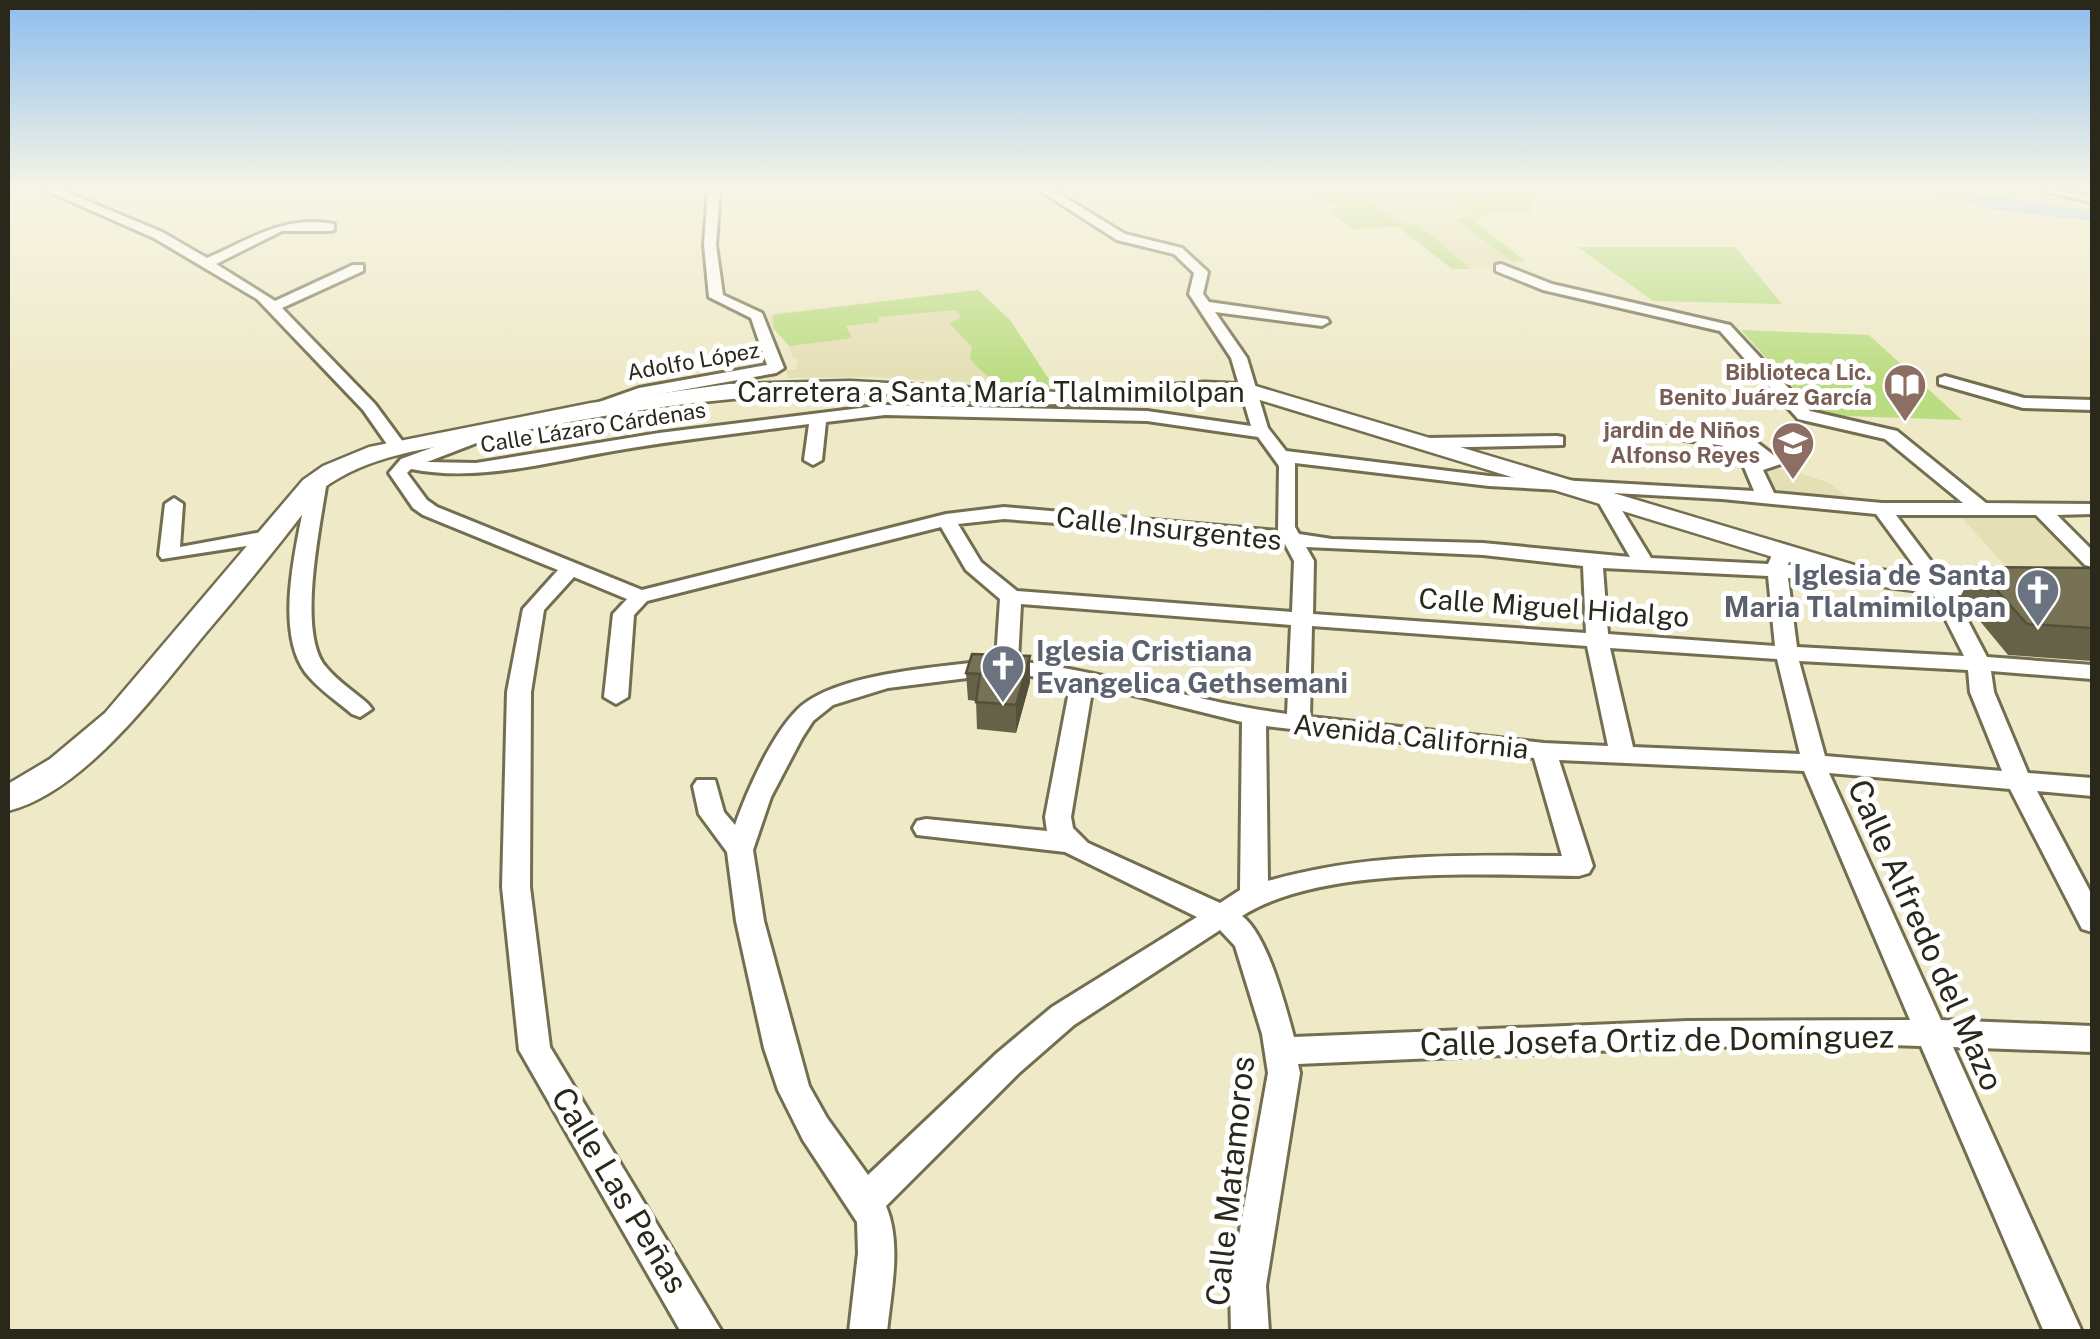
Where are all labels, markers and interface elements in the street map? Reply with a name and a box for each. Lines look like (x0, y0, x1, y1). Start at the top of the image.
street label: Adolfo López (625, 337, 761, 385)
place label: Biblioteca Lic. Benito Juárez García (1659, 359, 1872, 410)
library icon: Biblioteca Lic. Benito Juárez García (1882, 362, 1928, 423)
street label: Carretera a Santa María Tlalmimilolpan (737, 375, 1245, 408)
street label: Calle Lázaro Cárdenas (479, 396, 707, 458)
place label: jardin de Niños Alfonso Reyes (1603, 417, 1760, 468)
school or university icon: jardin de Niños Alfonso Reyes (1770, 420, 1816, 481)
street label: Calle Insurgentes (1055, 500, 1283, 556)
place label: Iglesia de Santa Maria Tlalmimilolpan (1724, 558, 2006, 623)
church icon: Iglesia de Santa Maria Tlalmimilolpan (2015, 567, 2061, 628)
street label: Calle Miguel Hidalgo (1418, 581, 1690, 633)
place label: Iglesia Cristiana Evangelica Gethsemani (1036, 634, 1348, 699)
church icon: Iglesia Cristiana Evangelica Gethsemani (980, 643, 1026, 704)
street label: Avenida California (1292, 707, 1530, 765)
street label: Calle Alfredo del Mazo (1841, 774, 2011, 1096)
street label: Calle Josefa Ortiz de Domínguez (1420, 1017, 1894, 1063)
street label: Calle Matamoros (1198, 1054, 1262, 1308)
street label: Calle Las Peñas (544, 1081, 696, 1299)

